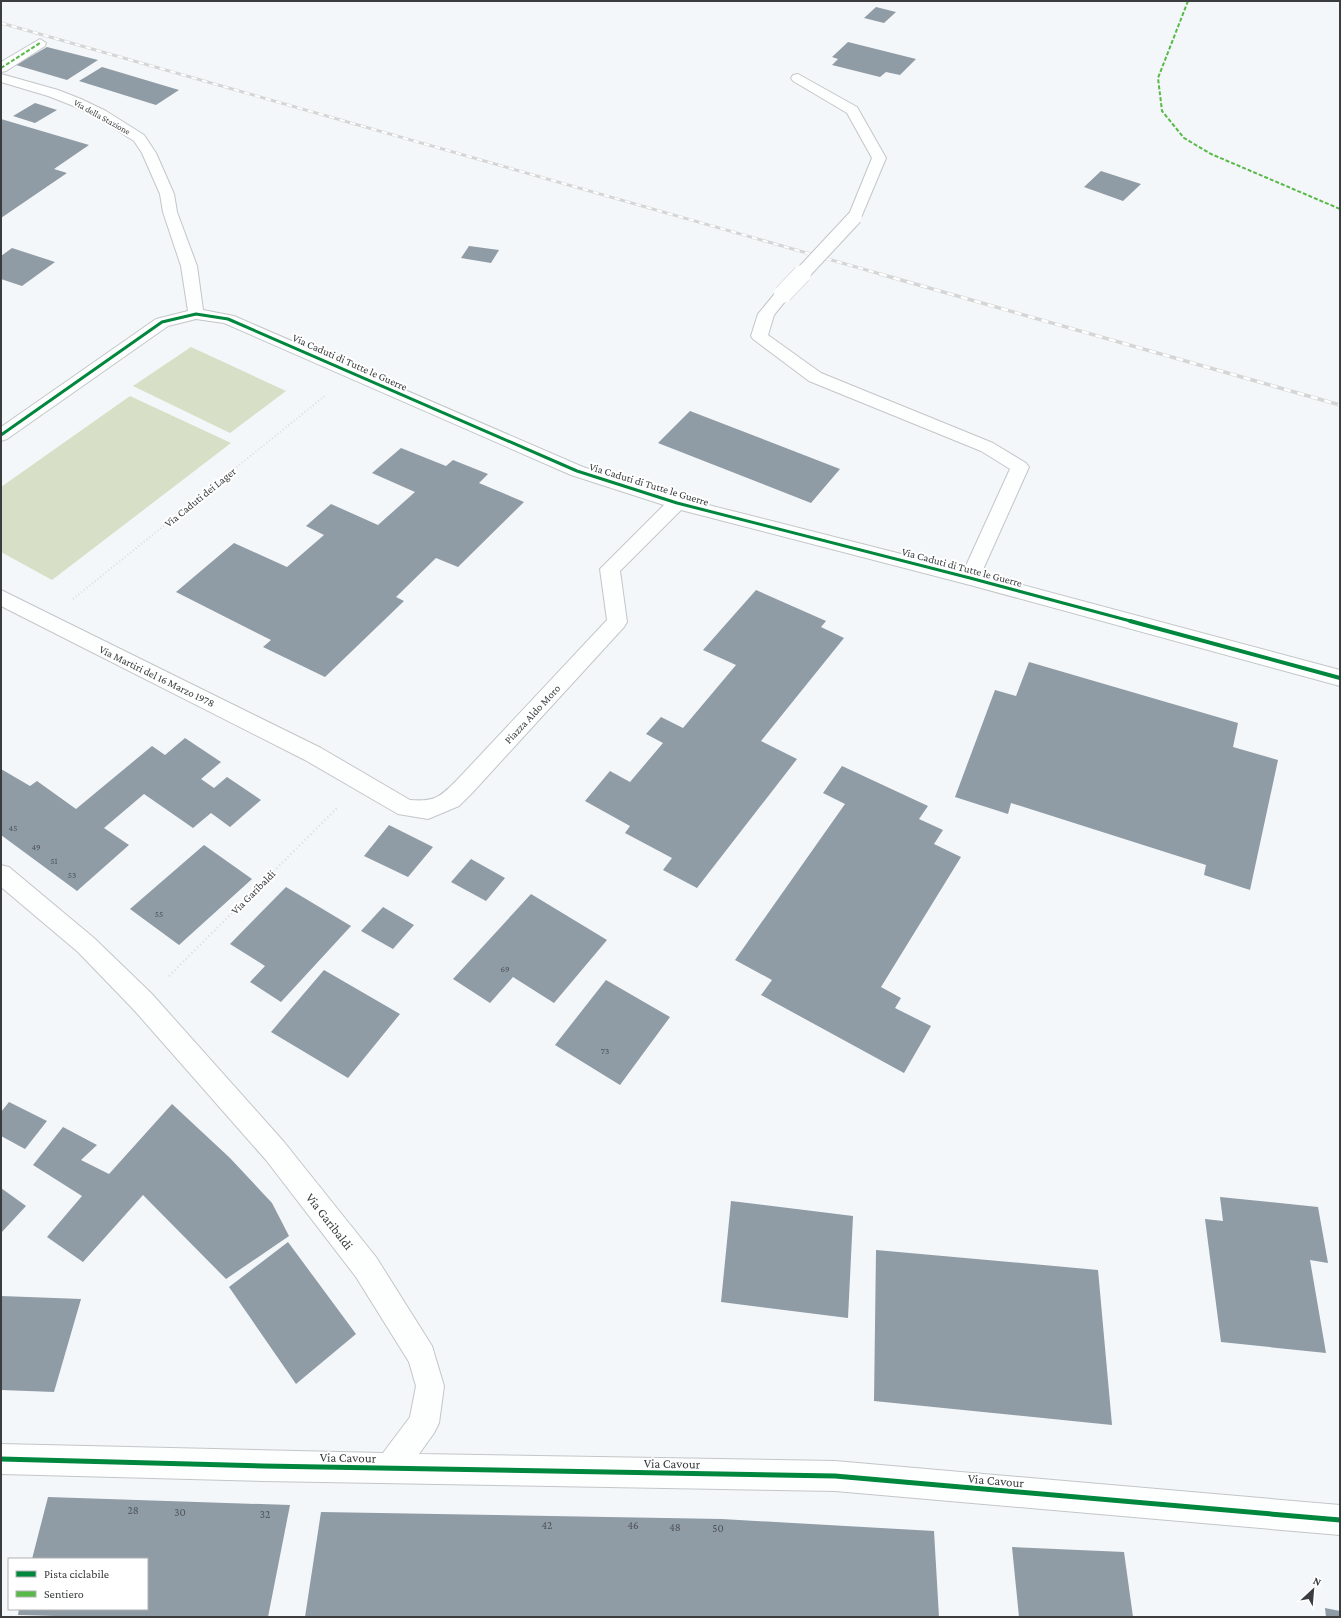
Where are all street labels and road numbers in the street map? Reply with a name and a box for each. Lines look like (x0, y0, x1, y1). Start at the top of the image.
street label: Via della Stazione (72, 97, 132, 137)
street label: Via Caduti di Tutte le Guerre (291, 331, 409, 393)
street label: Via Caduti di Tutte le Guerre (588, 460, 710, 508)
street label: Via Caduti dei Lager (162, 465, 239, 530)
street label: Via Caduti di Tutte le Guerre (900, 545, 1024, 589)
street label: Via Martiri del 16 Marzo 1978 (97, 643, 217, 709)
street label: Piazza Aldo Moro (502, 682, 563, 746)
street label: Via Garibaldi (229, 867, 278, 916)
street label: Via Garibaldi (303, 1190, 357, 1253)
street label: Via Cavour (320, 1450, 377, 1465)
street label: Via Cavour (644, 1456, 701, 1471)
street label: Via Cavour (967, 1471, 1025, 1490)

